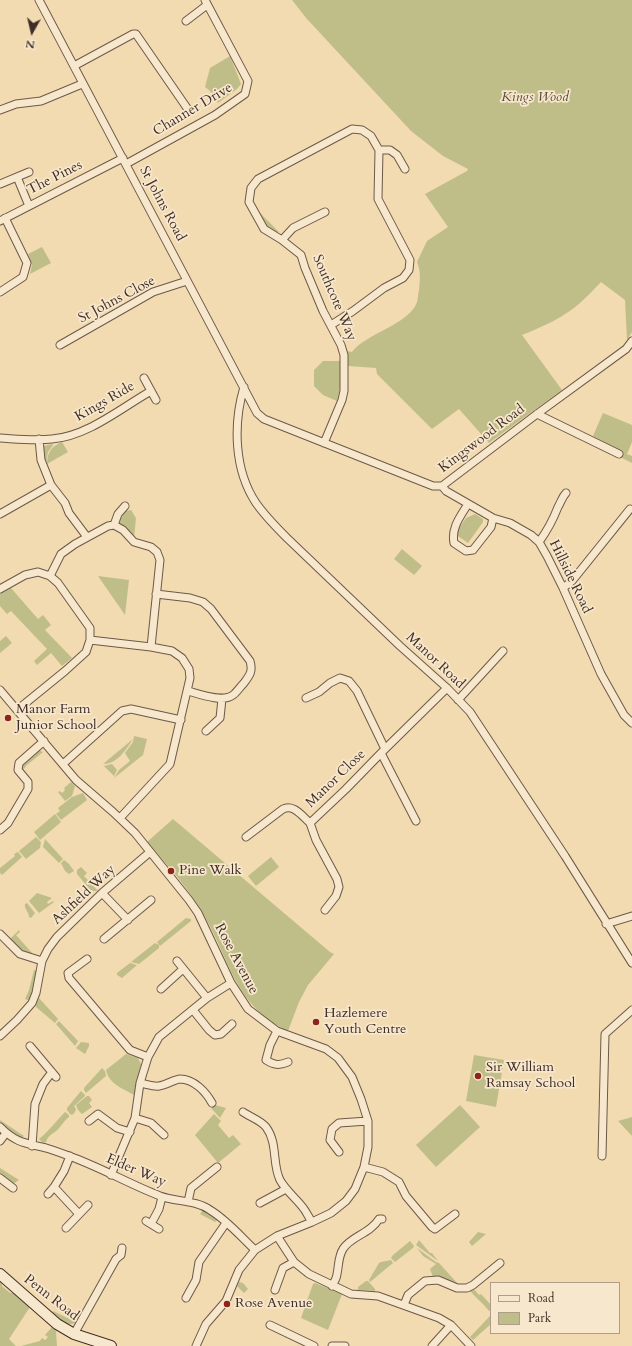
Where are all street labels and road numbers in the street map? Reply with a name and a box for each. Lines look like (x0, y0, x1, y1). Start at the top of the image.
street label: Channer Drive (150, 80, 236, 140)
street label: The Pines (25, 157, 85, 199)
street label: St Johns Road (135, 164, 189, 244)
street label: Southcote Way (308, 252, 360, 344)
street label: St Johns Close (76, 273, 158, 327)
street label: Kings Ride (72, 378, 138, 426)
street label: Kingswood Road (436, 401, 528, 477)
street label: Hillside Road (545, 537, 595, 617)
street label: Manor Road (402, 629, 468, 693)
street label: Manor Close (303, 746, 369, 812)
street label: Ashfield Way (49, 861, 119, 929)
street label: Rose Avenue (210, 921, 262, 997)
street label: Elder Way (103, 1151, 169, 1191)
street label: Penn Road (20, 1271, 82, 1325)

